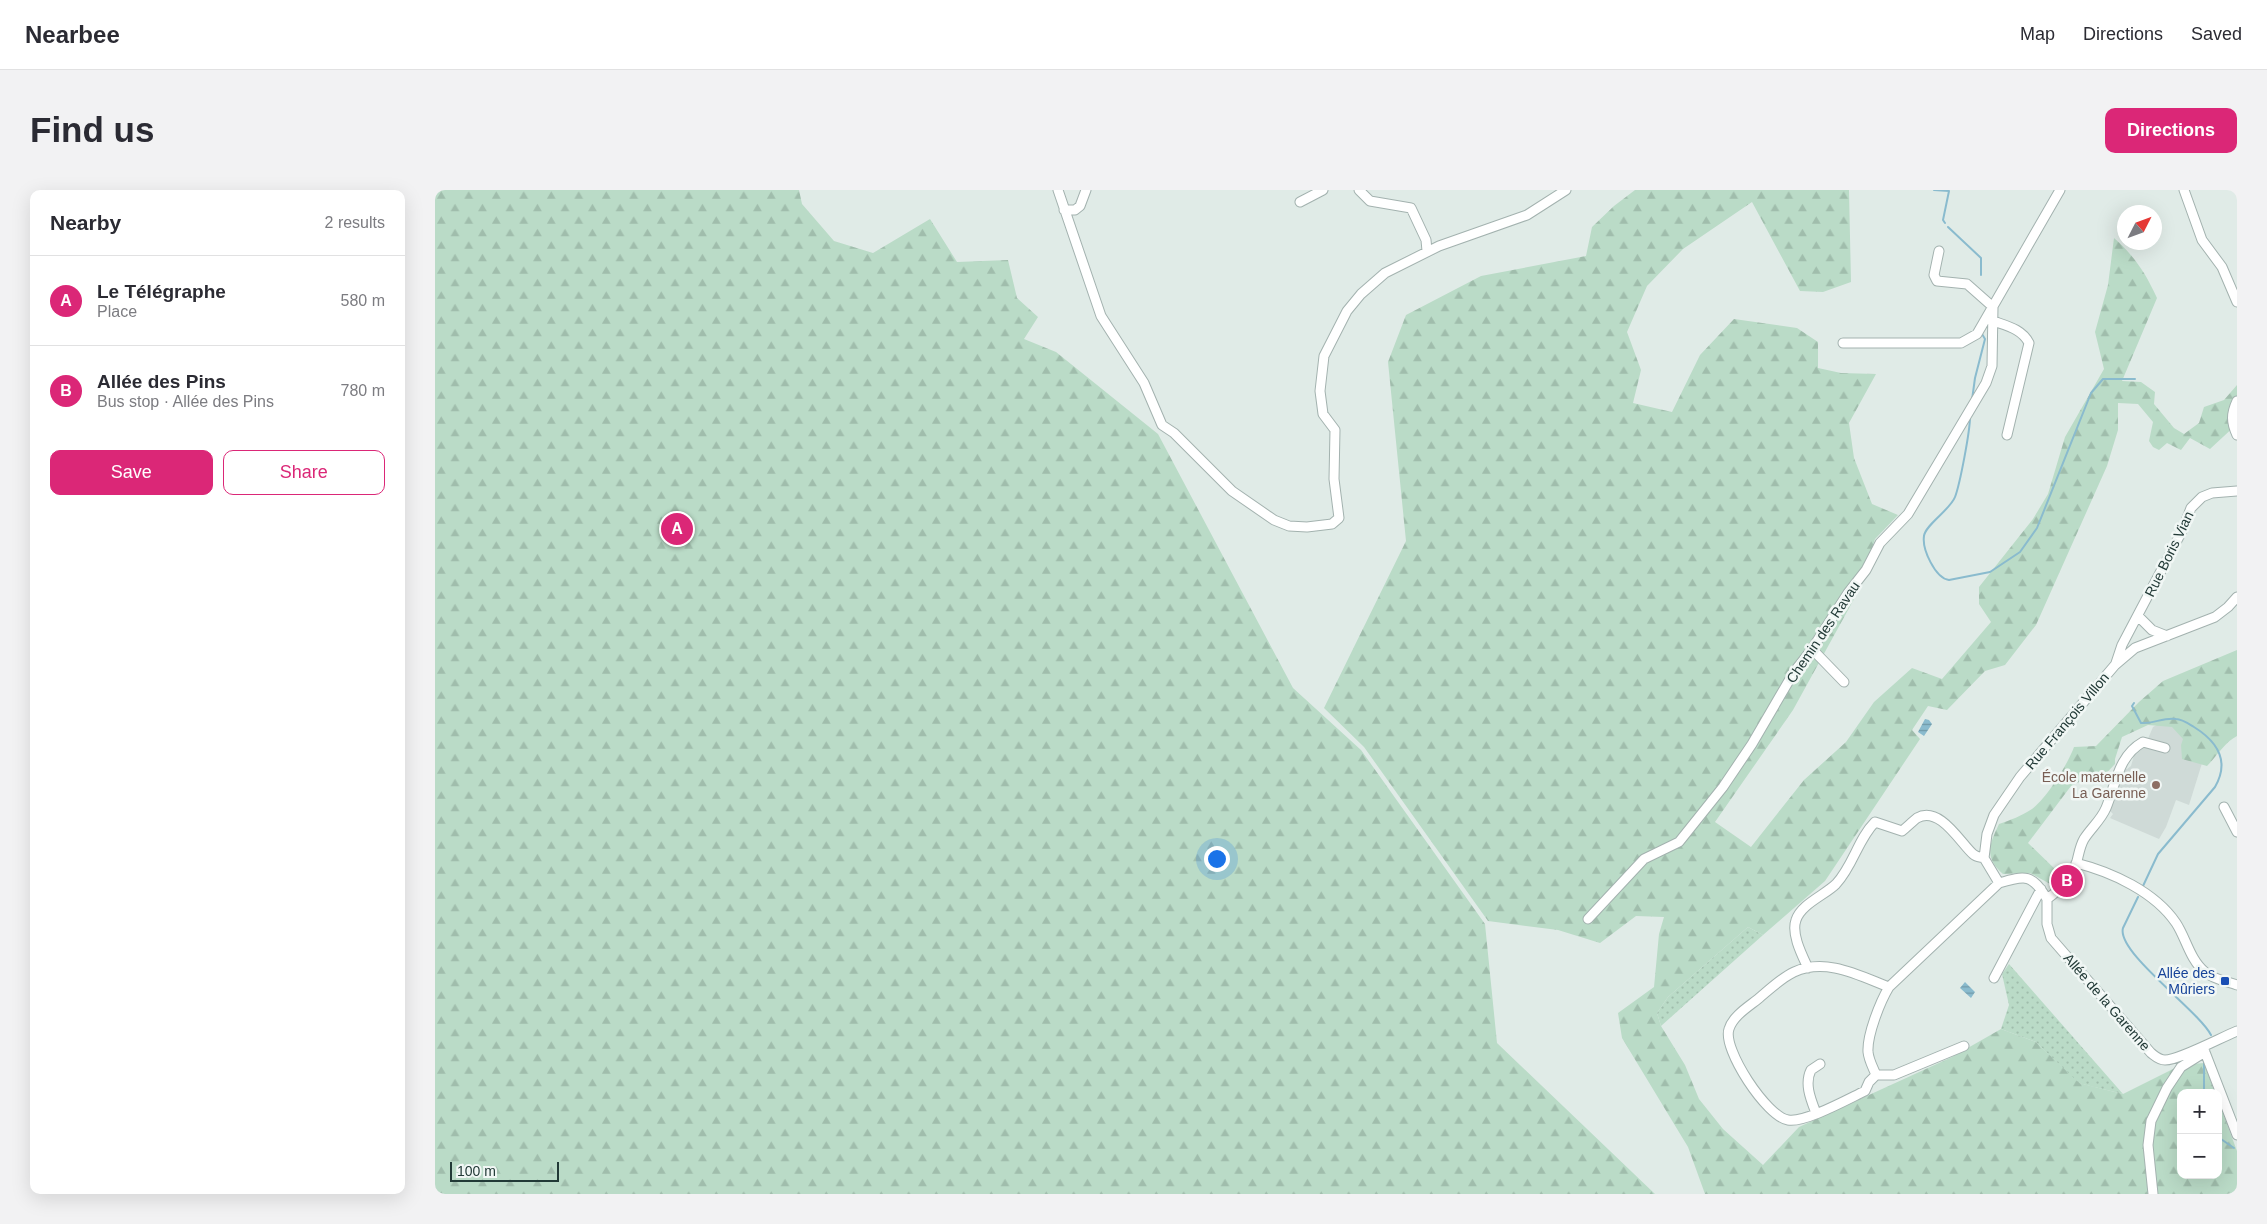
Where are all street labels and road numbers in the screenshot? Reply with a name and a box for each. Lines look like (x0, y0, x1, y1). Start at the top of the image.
street label: Rue Boris Vian (2141, 509, 2197, 599)
street label: Chemin des Ravau (1783, 578, 1863, 686)
street label: Rue François Villon (2022, 669, 2112, 773)
street label: Allée de la Garenne (2060, 950, 2154, 1054)

